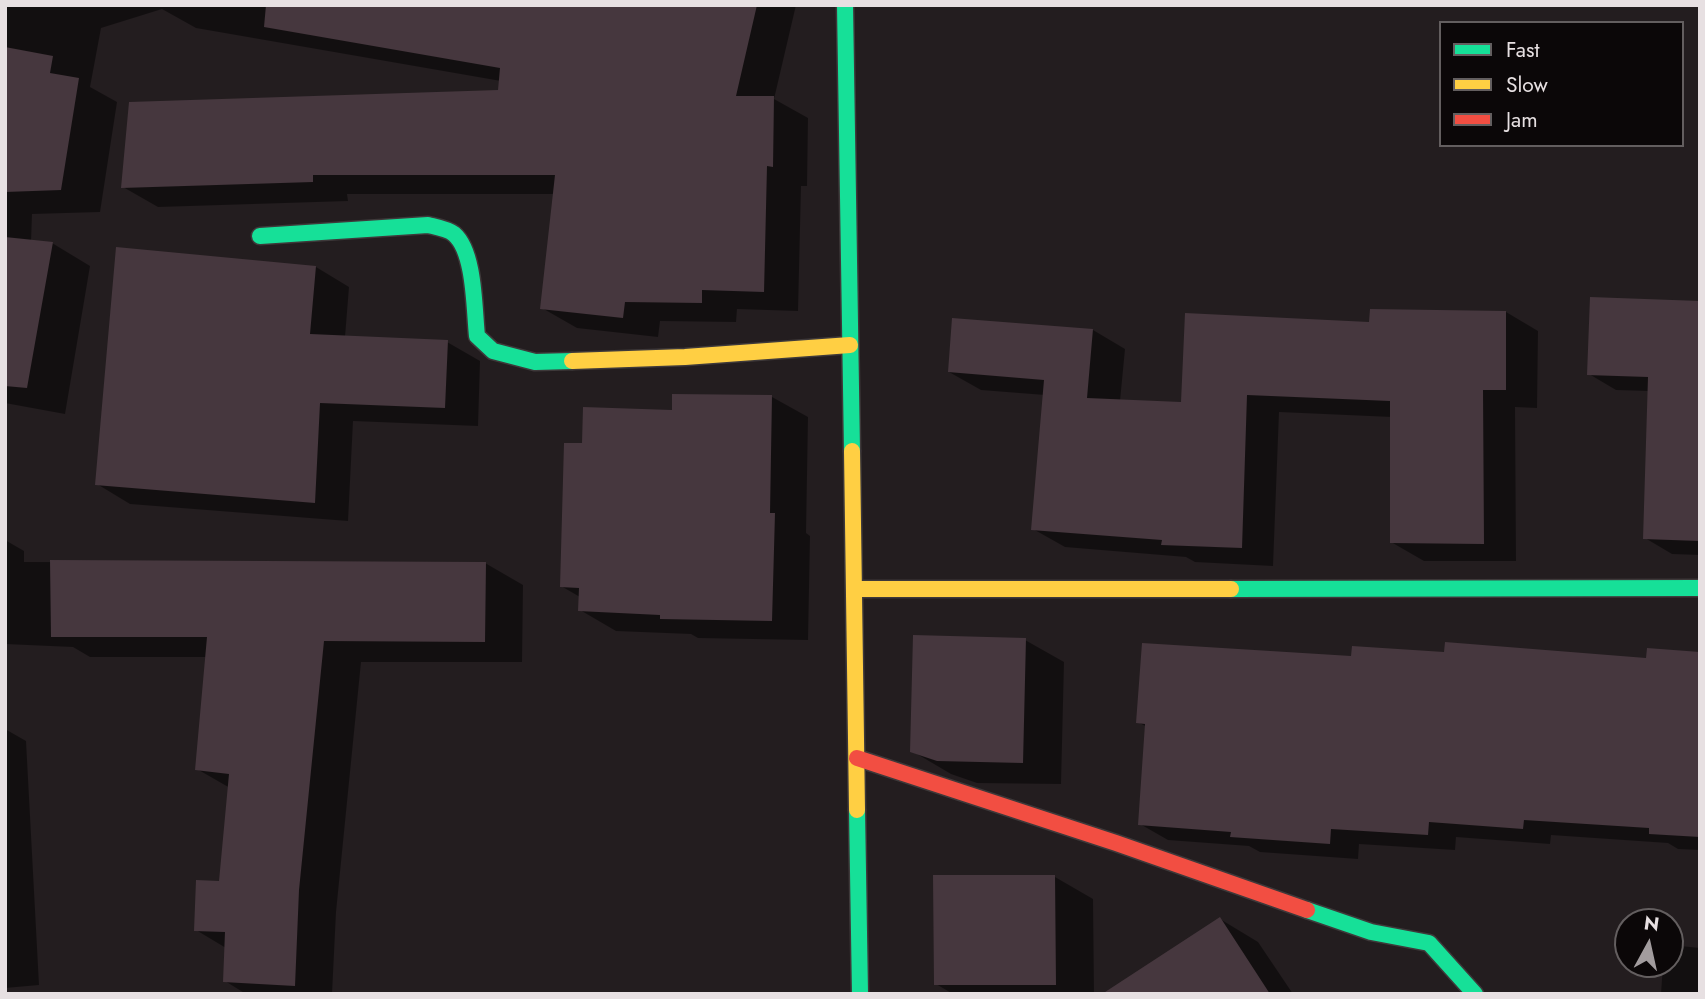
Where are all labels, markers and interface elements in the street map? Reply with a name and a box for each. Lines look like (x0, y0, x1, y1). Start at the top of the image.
legend (1439, 21, 1684, 147)
text: Fast (1506, 35, 1539, 65)
text: Slow (1506, 70, 1548, 100)
text: Jam (1506, 105, 1538, 135)
north arrow (1614, 908, 1684, 978)
text: N (1642, 909, 1661, 938)

